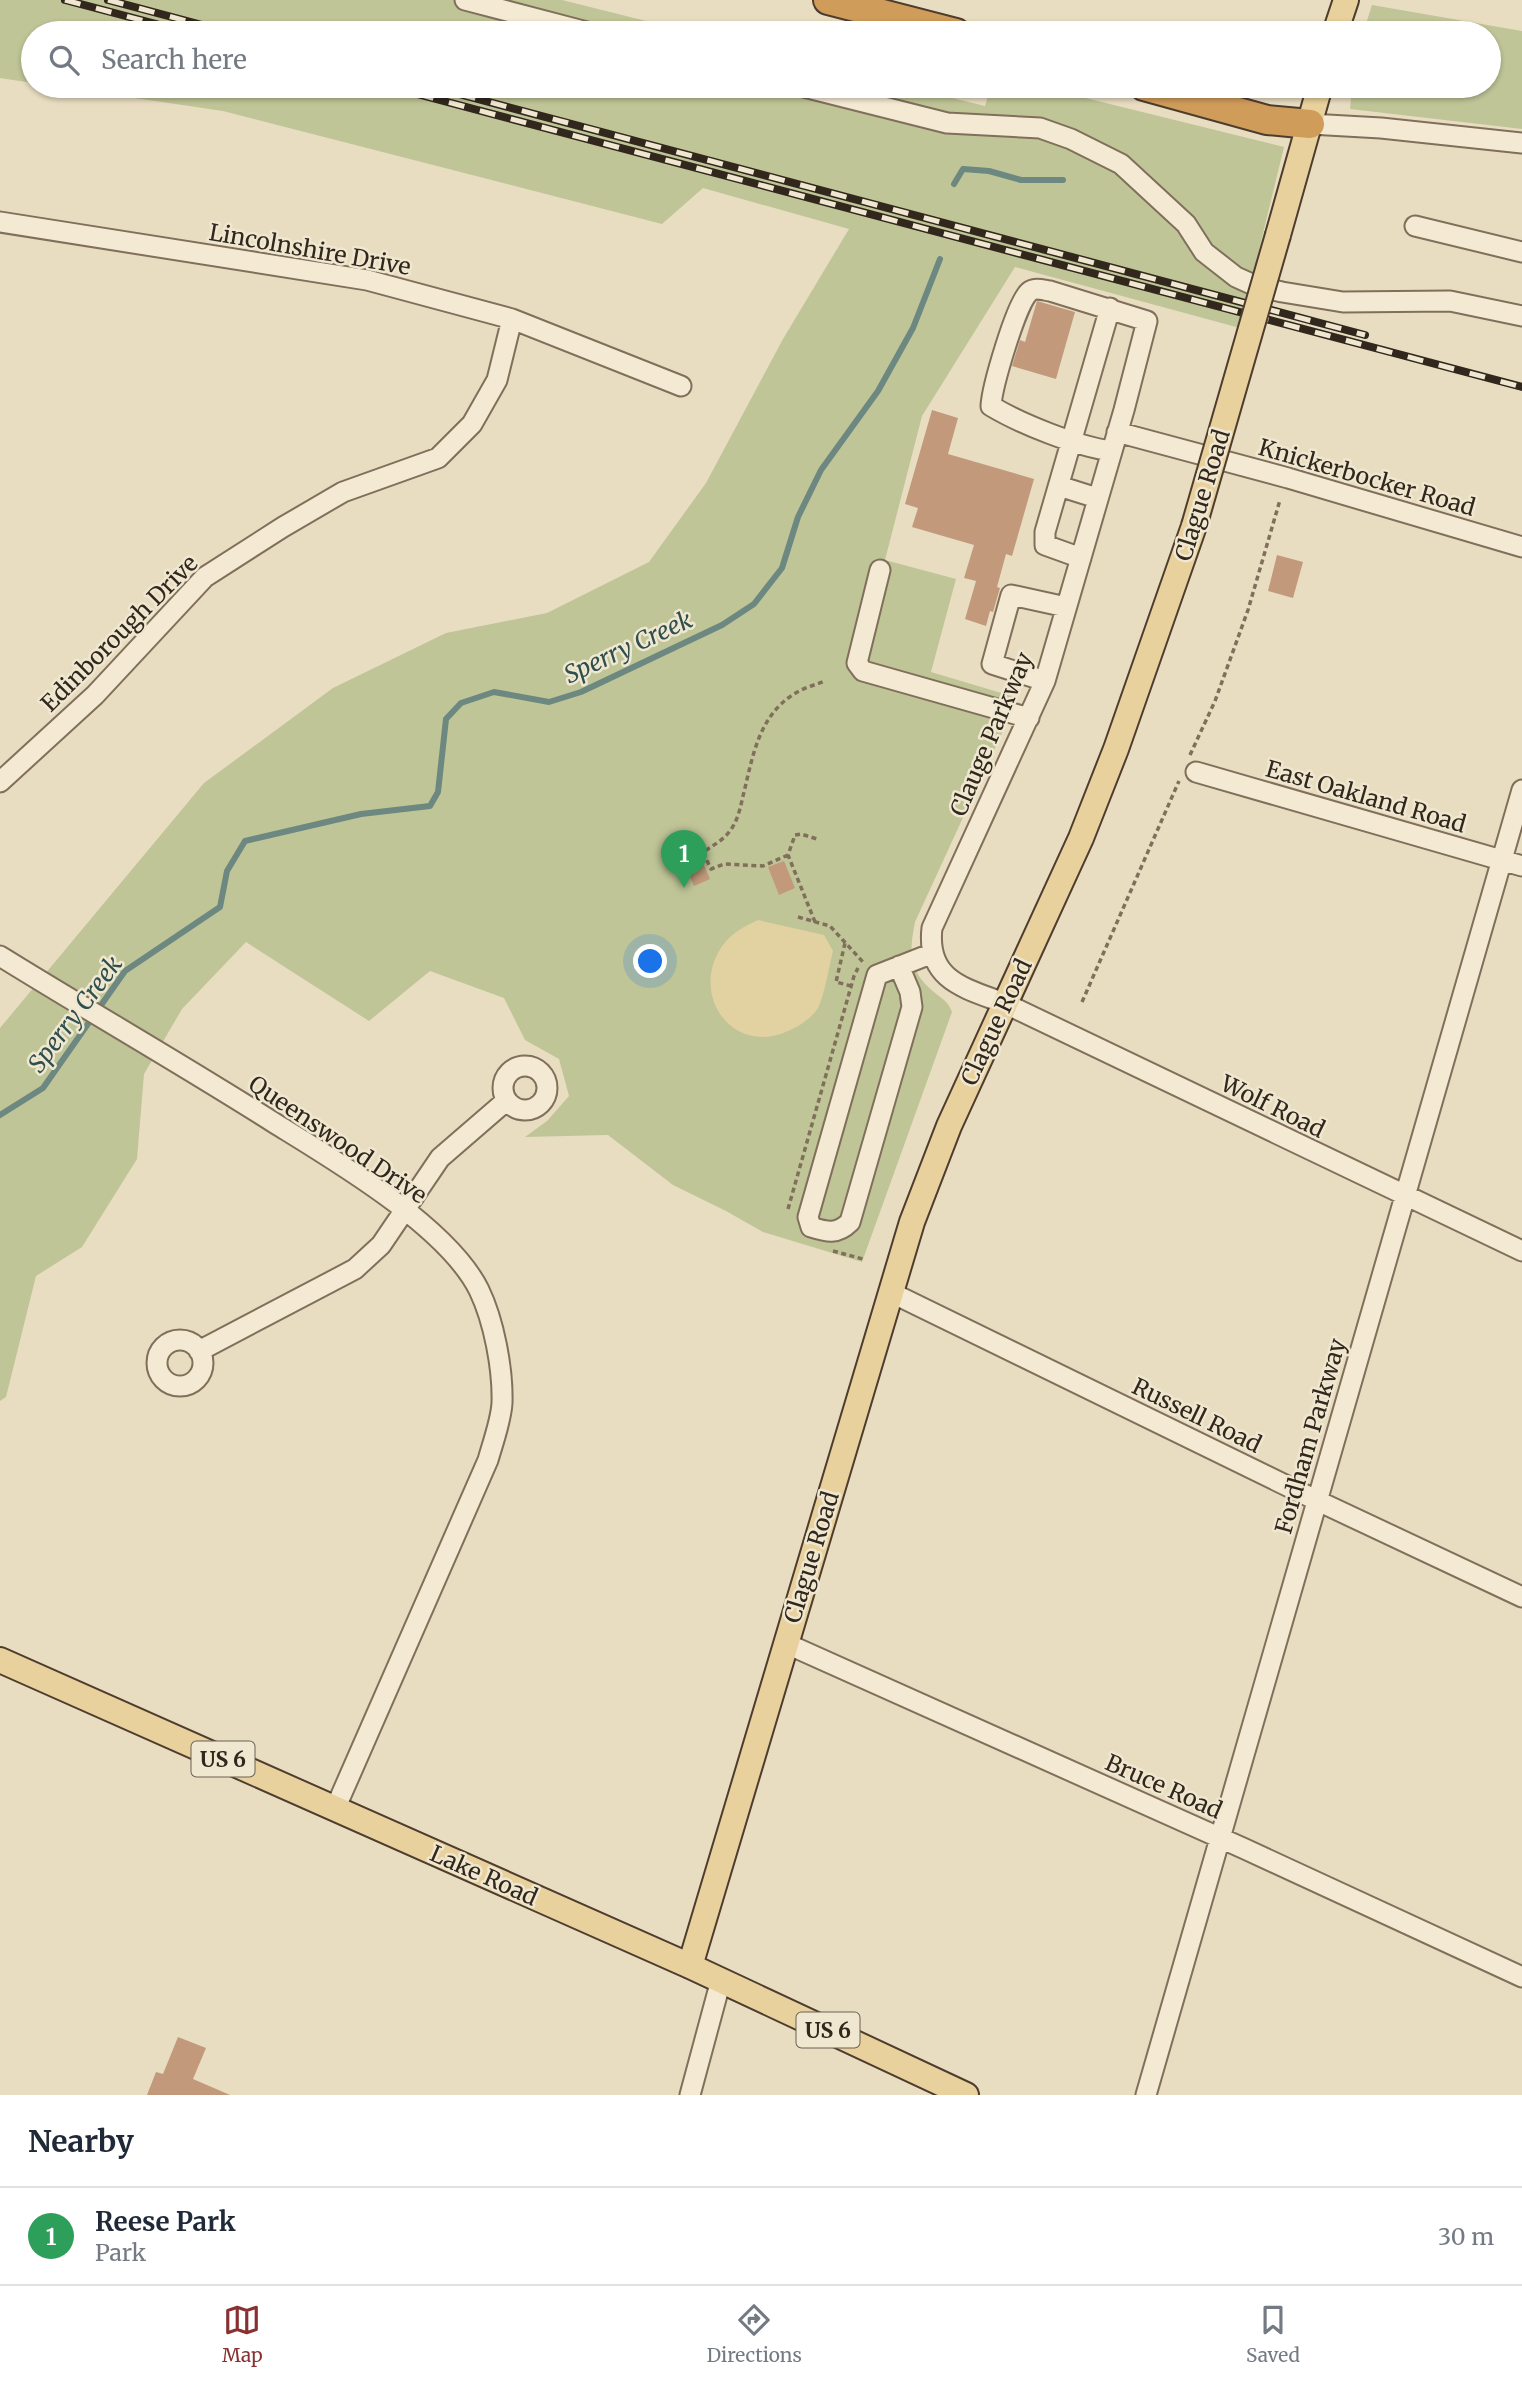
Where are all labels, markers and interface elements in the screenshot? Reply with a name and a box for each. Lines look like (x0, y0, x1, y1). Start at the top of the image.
search box (21, 21, 1501, 98)
icon: search (45, 41, 83, 79)
text: Search here (101, 43, 247, 76)
street label: Lincolnshire Drive (207, 217, 413, 281)
street label: Clague Road (1168, 426, 1236, 564)
street label: Knickerbocker Road (1255, 432, 1479, 522)
street label: Edinborough Drive (34, 548, 204, 718)
water label: Sperry Creek (559, 604, 697, 690)
street label: Clauge Parkway (943, 647, 1039, 820)
street label: East Oakland Road (1263, 754, 1470, 839)
pin: 1 (661, 830, 707, 888)
your location (633, 944, 667, 978)
water label: Sperry Creek (21, 950, 129, 1078)
street label: Clague Road (954, 954, 1038, 1090)
street label: Wolf Road (1215, 1068, 1330, 1144)
street label: Queenswood Drive (243, 1069, 433, 1209)
street label: Fordham Parkway (1268, 1335, 1352, 1537)
street label: Russell Road (1128, 1371, 1266, 1459)
street label: Clague Road (777, 1488, 845, 1626)
road number: US 6 (192, 1742, 255, 1776)
street label: Bruce Road (1101, 1747, 1227, 1825)
street label: Lake Road (426, 1838, 542, 1912)
road number: US 6 (796, 2012, 860, 2048)
text: Nearby (28, 2122, 134, 2160)
text: Reese Park (95, 2205, 235, 2238)
text: 1 (46, 2222, 56, 2251)
text: 30 m (1438, 2222, 1494, 2251)
text: Park (95, 2238, 146, 2267)
tab: Map (222, 2301, 263, 2367)
tab: Directions (707, 2301, 802, 2367)
tab: Saved (1246, 2301, 1300, 2367)

